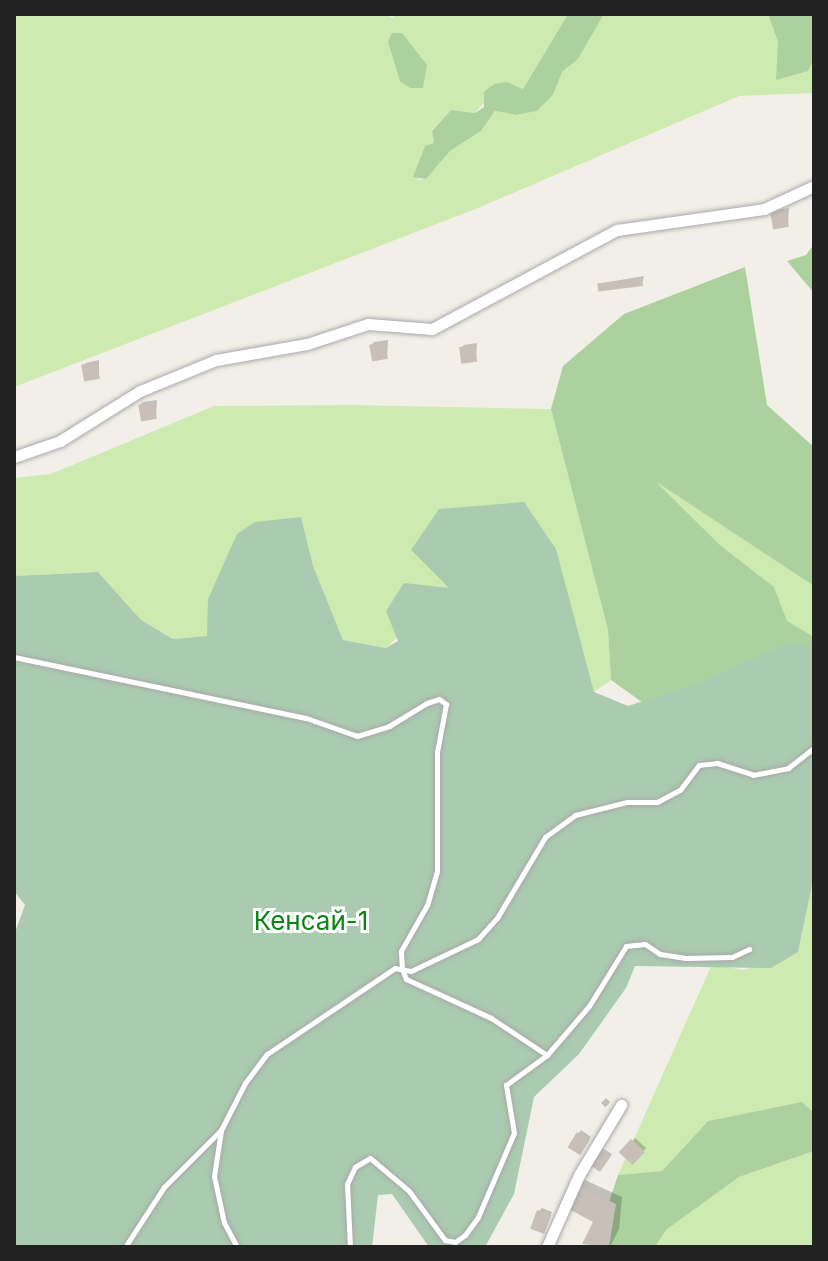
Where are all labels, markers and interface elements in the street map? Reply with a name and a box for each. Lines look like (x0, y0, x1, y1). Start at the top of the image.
park label: Кенсай-1 (254, 905, 368, 937)

